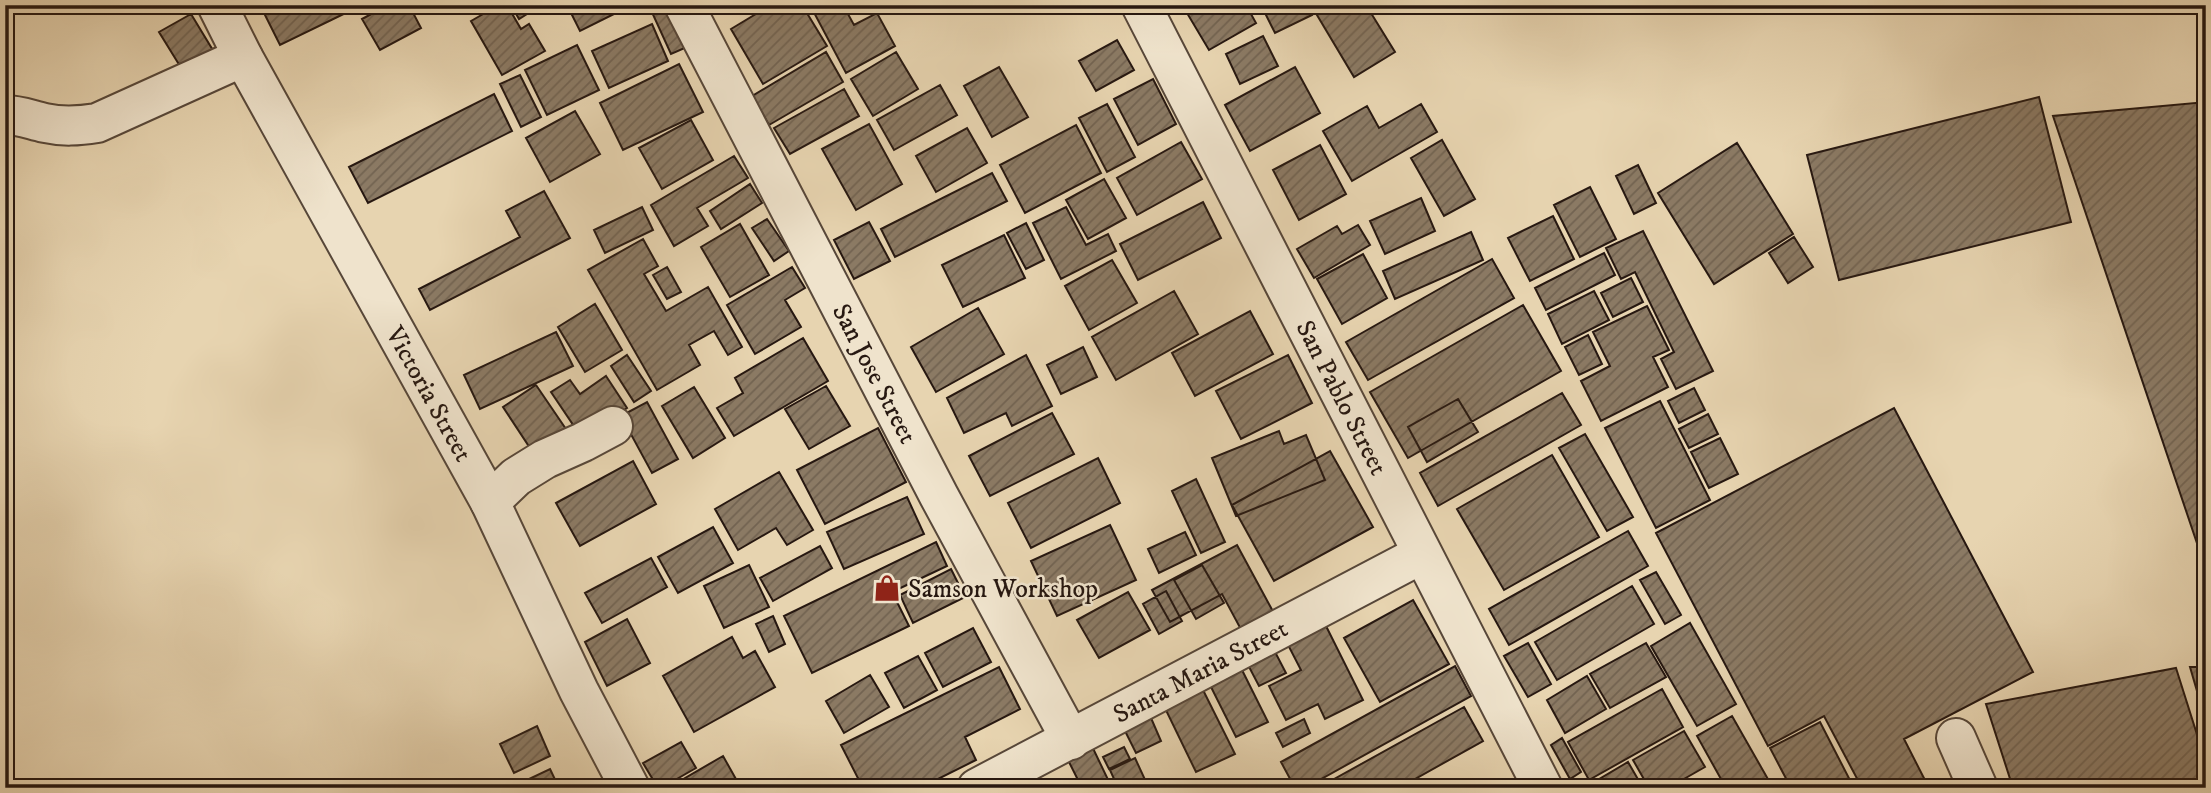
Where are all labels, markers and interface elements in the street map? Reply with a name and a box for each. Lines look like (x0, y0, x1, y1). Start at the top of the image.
street label: San Jose Street (824, 299, 924, 449)
street label: San Pablo Street (1288, 315, 1394, 481)
street label: Victoria Street (377, 320, 479, 468)
shop icon: Samson Workshop (872, 573, 902, 603)
place label: Samson Workshop (908, 573, 1098, 606)
street label: Santa Maria Street (1108, 613, 1294, 731)

